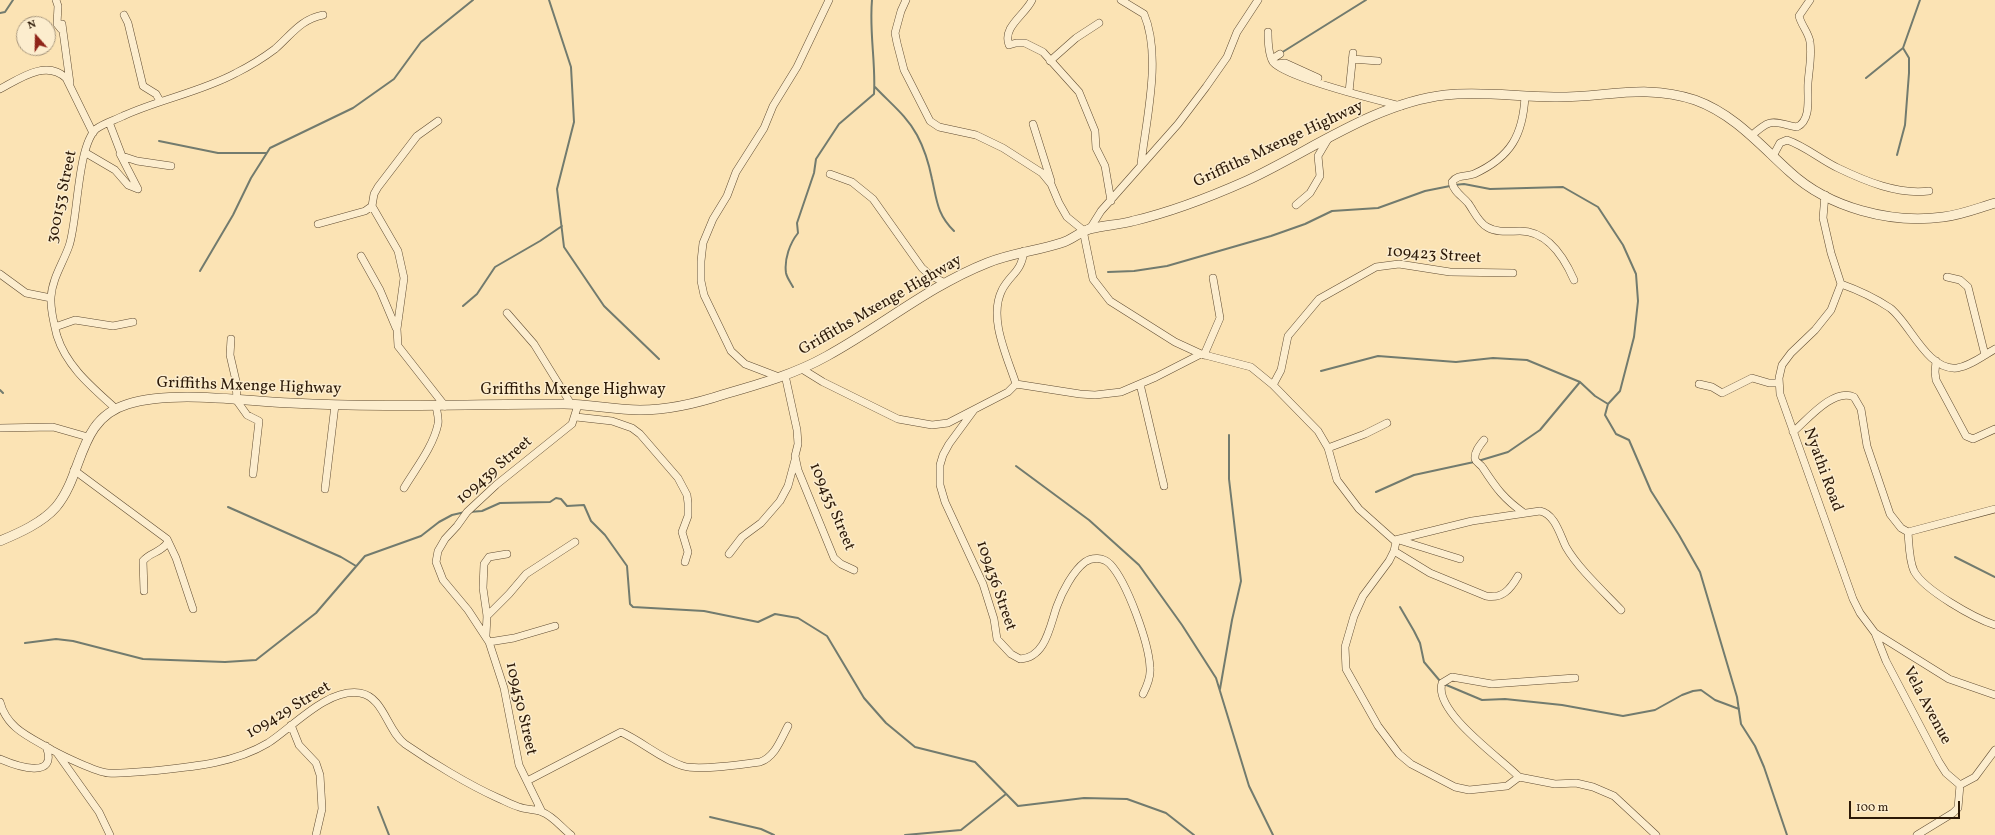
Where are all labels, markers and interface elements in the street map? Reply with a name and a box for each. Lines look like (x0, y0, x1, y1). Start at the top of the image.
north arrow (16, 16, 56, 56)
text: N (26, 17, 38, 34)
street label: Griffiths Mxenge Highway (1191, 97, 1367, 193)
street label: 300153 Street (44, 149, 82, 245)
street label: 109423 Street (1386, 243, 1482, 269)
street label: Griffiths Mxenge Highway (796, 251, 966, 361)
street label: Griffiths Mxenge Highway (156, 374, 342, 400)
street label: Griffiths Mxenge Highway (480, 381, 666, 401)
street label: Nyathi Road (1798, 426, 1846, 514)
street label: 109439 Street (453, 433, 537, 509)
street label: 109435 Street (804, 460, 858, 554)
street label: 109436 Street (971, 538, 1019, 634)
street label: 109450 Street (500, 661, 540, 757)
street label: Vela Avenue (1897, 664, 1955, 748)
street label: 109429 Street (243, 678, 335, 744)
scale bar (1851, 793, 1962, 819)
text: 100 m (1856, 800, 1888, 816)

